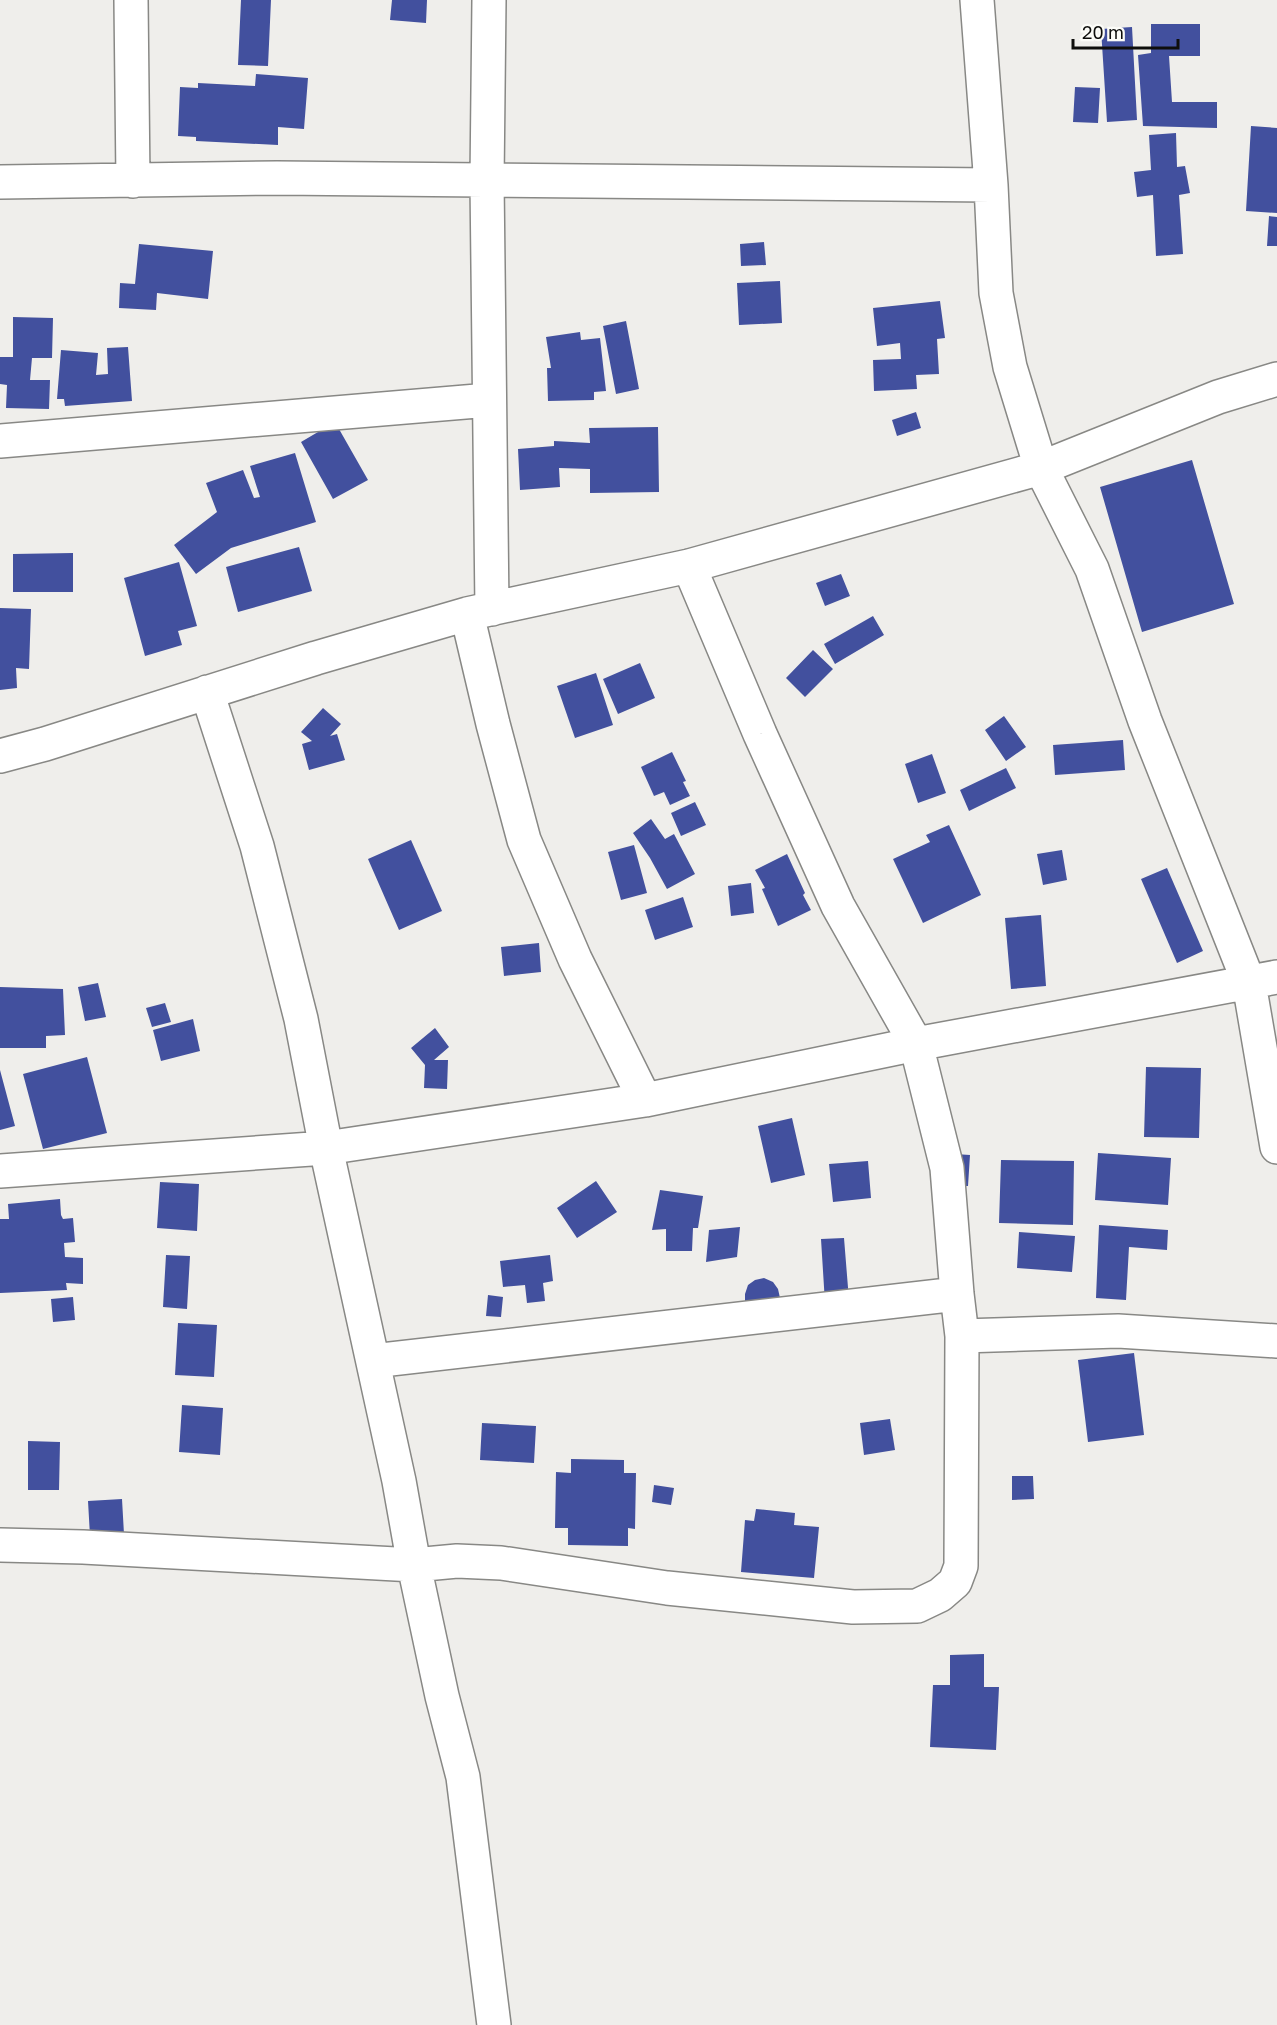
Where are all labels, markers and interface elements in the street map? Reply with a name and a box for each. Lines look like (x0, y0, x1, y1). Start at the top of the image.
scale bar (1073, 12, 1178, 50)
text: 20 m (1082, 21, 1124, 43)

